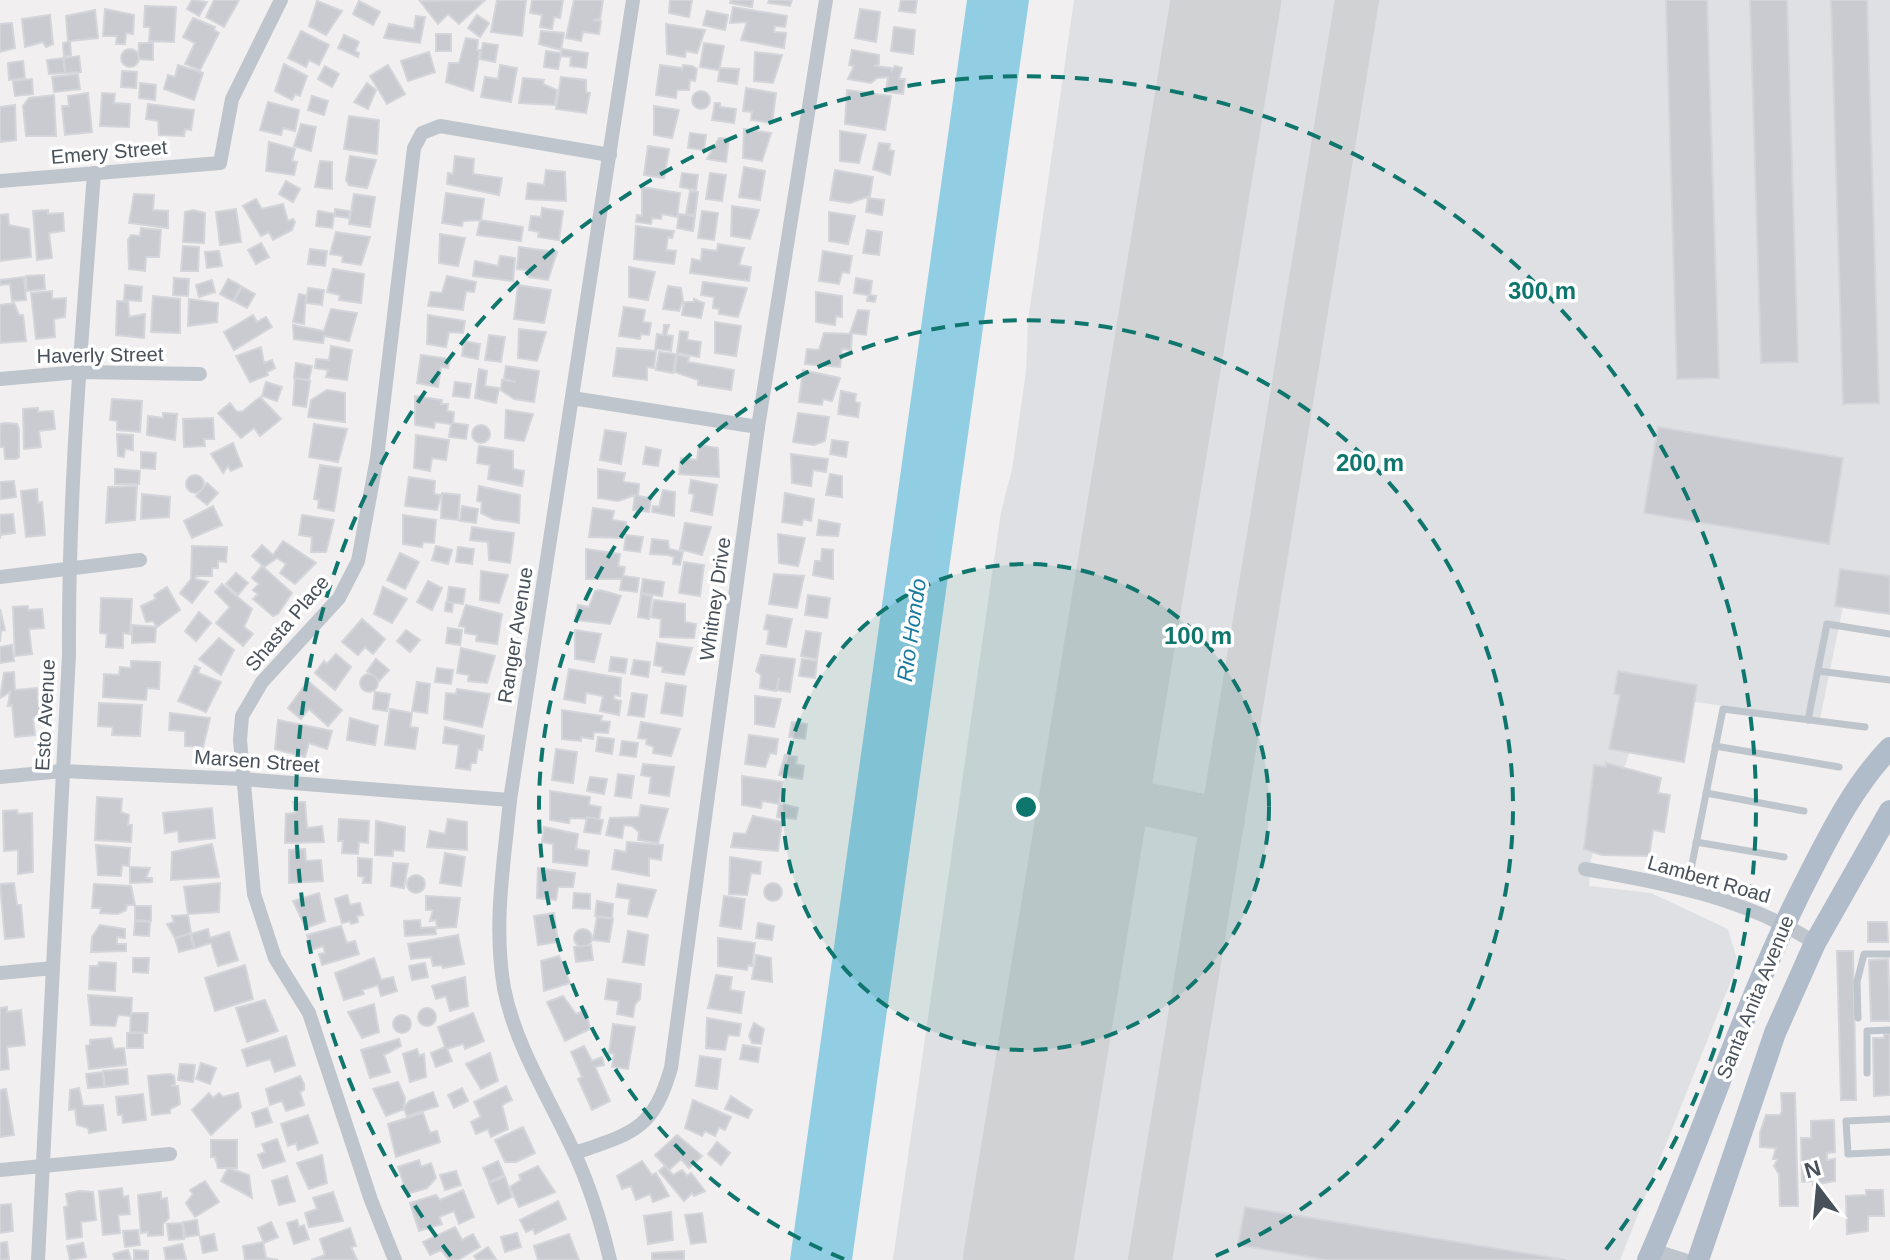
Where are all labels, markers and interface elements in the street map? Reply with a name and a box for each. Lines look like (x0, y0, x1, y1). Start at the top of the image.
street label: Emery Street (50, 136, 169, 168)
text: 300 m (1508, 277, 1576, 304)
street label: Haverly Street (36, 343, 164, 367)
text: 200 m (1336, 449, 1404, 476)
street label: Whitney Drive (695, 536, 735, 662)
street label: Ranger Avenue (493, 565, 537, 705)
street label: Shasta Place (241, 571, 333, 675)
water label: Rio Hondo (892, 577, 931, 683)
text: 100 m (1164, 622, 1232, 649)
street label: Esto Avenue (31, 659, 59, 771)
street label: Marsen Street (194, 746, 321, 776)
centre of rings (1012, 793, 1040, 821)
street label: Lambert Road (1645, 851, 1773, 907)
street label: Santa Anita Avenue (1712, 912, 1798, 1082)
north arrow (1778, 1148, 1858, 1228)
text: N (1802, 1155, 1824, 1183)

